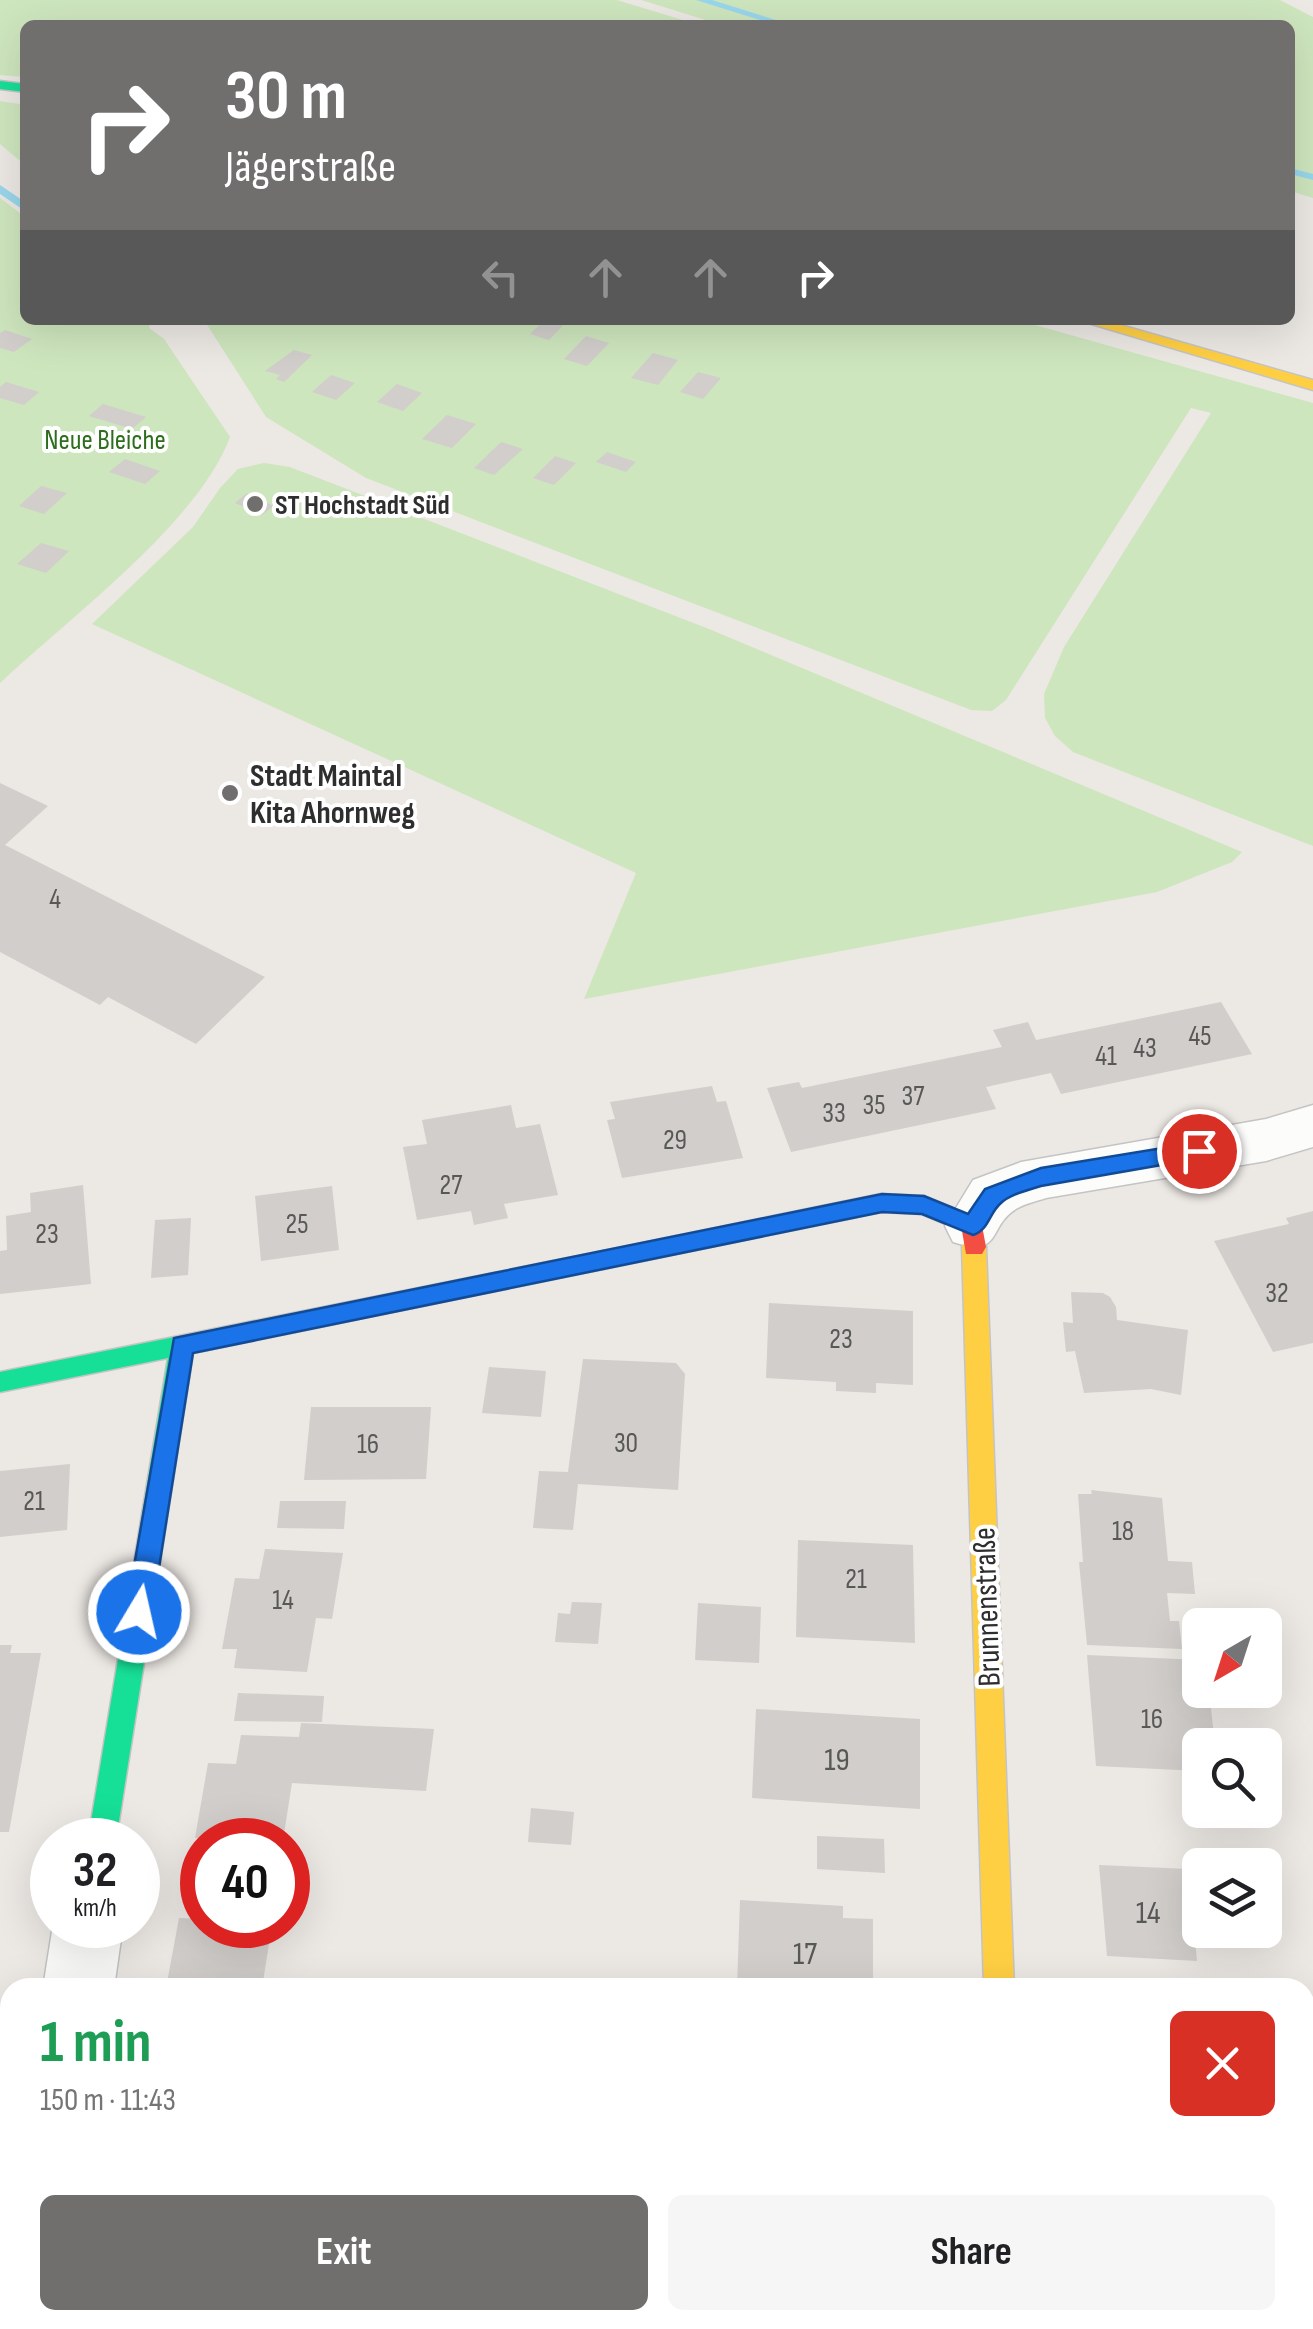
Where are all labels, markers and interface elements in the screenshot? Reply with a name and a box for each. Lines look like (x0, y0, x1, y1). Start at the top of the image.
text: 30 m (225, 55, 347, 139)
icon: right (60, 60, 190, 190)
text: Jägerstraße (225, 140, 396, 195)
icon: left (473, 250, 528, 305)
icon: ahead (578, 250, 633, 305)
icon: ahead (683, 250, 738, 305)
icon: right (788, 250, 843, 305)
park label: Neue Bleiche (44, 424, 166, 457)
place label: ST Hochstadt Süd (275, 489, 450, 522)
marker: ST Hochstadt Süd (244, 493, 266, 515)
place label: Stadt Maintal Kita Ahornweg (250, 757, 415, 833)
marker: Stadt Maintal Kita Ahornweg (219, 782, 241, 804)
house number: 4 (49, 883, 61, 916)
house number: 45 (1188, 1020, 1212, 1053)
house number: 43 (1133, 1032, 1157, 1065)
house number: 41 (1095, 1040, 1117, 1073)
house number: 37 (902, 1080, 924, 1113)
house number: 35 (863, 1089, 885, 1122)
house number: 33 (822, 1097, 846, 1130)
pin (1157, 1109, 1242, 1194)
house number: 29 (663, 1124, 687, 1157)
icon: arrive (1172, 1124, 1227, 1179)
house number: 27 (440, 1169, 462, 1202)
house number: 25 (286, 1208, 308, 1241)
house number: 23 (35, 1218, 59, 1251)
house number: 32 (1265, 1277, 1289, 1310)
house number: 23 (829, 1323, 853, 1356)
house number: 30 (614, 1427, 638, 1460)
house number: 16 (357, 1428, 379, 1461)
house number: 21 (23, 1485, 45, 1518)
house number: 18 (1112, 1515, 1134, 1548)
street label: Brunnenstraße (965, 1527, 1010, 1687)
position arrow (87, 1560, 191, 1664)
house number: 21 (845, 1563, 867, 1596)
house number: 14 (272, 1584, 294, 1617)
north arrow (1182, 1608, 1282, 1708)
map controls (1182, 1608, 1282, 1948)
house number: 16 (1141, 1703, 1163, 1736)
button: search (1182, 1728, 1282, 1828)
house number: 19 (824, 1741, 850, 1780)
speed limit sign: 40 (180, 1818, 310, 1948)
text: 32 (73, 1841, 117, 1901)
button: layers (1182, 1848, 1282, 1948)
text: km/h (73, 1893, 117, 1924)
house number: 14 (1136, 1894, 1160, 1933)
house number: 17 (793, 1935, 817, 1974)
text: 1 min (40, 2007, 152, 2079)
button: close (1170, 2011, 1275, 2116)
text: 150 m · 11:43 (40, 2081, 176, 2120)
button: Exit (40, 2195, 648, 2310)
button: Share (668, 2195, 1275, 2310)

